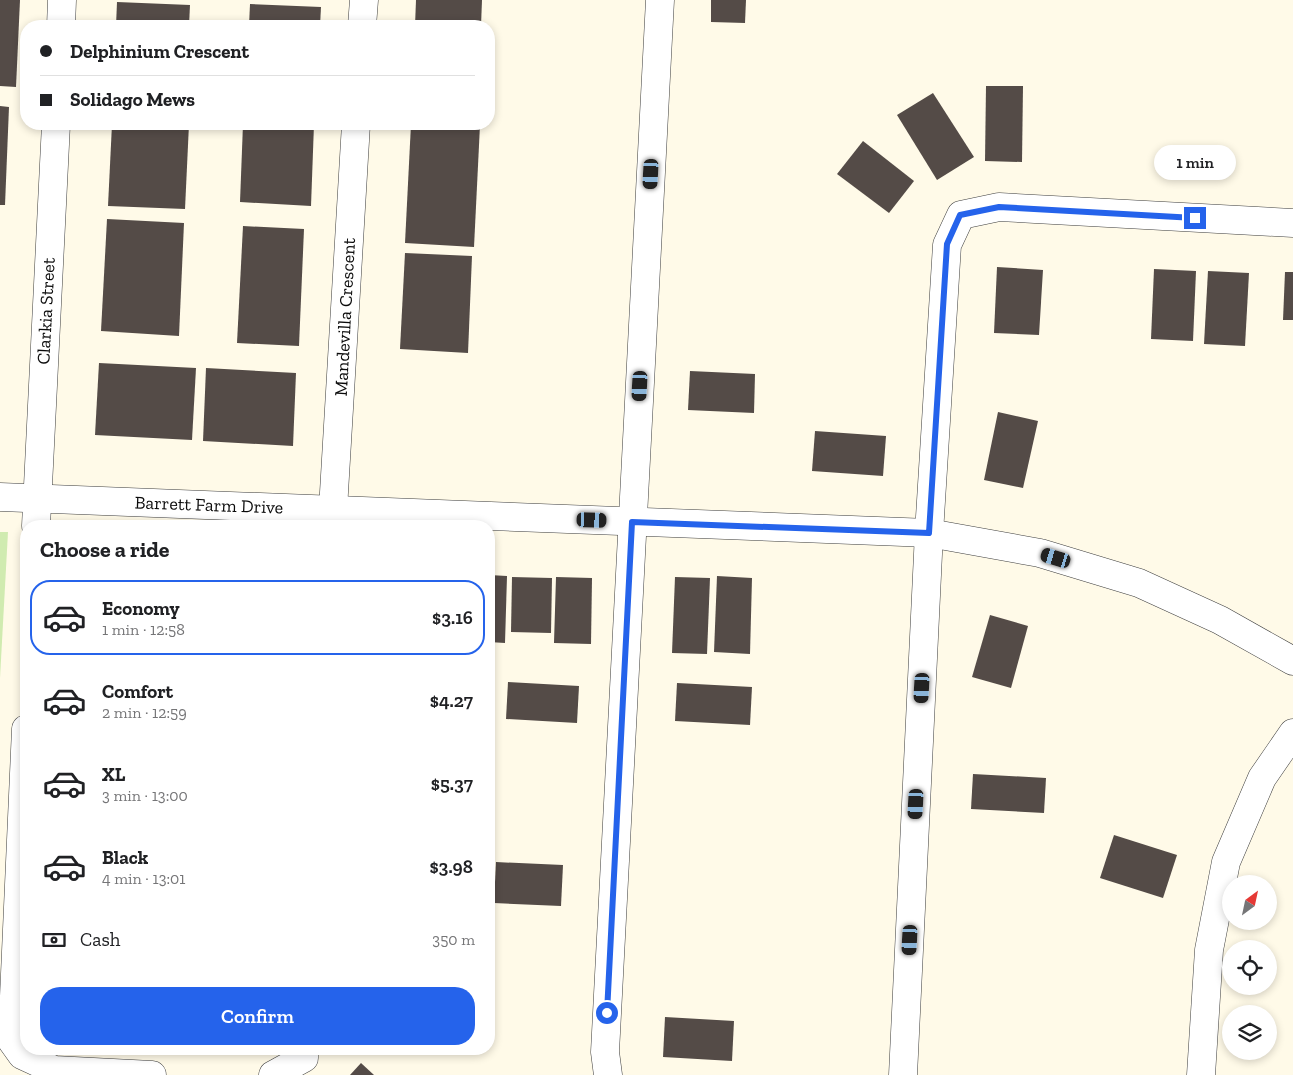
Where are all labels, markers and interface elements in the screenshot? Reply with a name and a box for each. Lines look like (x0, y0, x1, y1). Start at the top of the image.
text: Delphinium Crescent (70, 40, 249, 63)
text: Solidago Mews (70, 88, 195, 111)
callout: 1 min (1154, 146, 1236, 180)
text: 1 min (1176, 153, 1214, 172)
car (642, 159, 659, 189)
route end (1184, 207, 1206, 229)
street label: Mandevilla Crescent (330, 237, 360, 397)
street label: Clarkia Street (32, 257, 60, 365)
car (631, 371, 648, 401)
street label: Barrett Farm Drive (134, 491, 284, 519)
car (576, 512, 607, 528)
text: Choose a ride (40, 536, 170, 563)
car (1039, 546, 1072, 570)
icon: car (42, 595, 87, 640)
text: Economy (102, 597, 180, 620)
text: $3.16 (432, 606, 473, 629)
text: 1 min · 12:58 (102, 620, 185, 639)
car (913, 673, 930, 703)
icon: car (42, 678, 87, 723)
text: Comfort (102, 680, 173, 703)
text: $4.27 (430, 689, 473, 712)
text: 2 min · 12:59 (102, 703, 187, 722)
icon: car (42, 761, 87, 806)
text: XL (102, 763, 125, 786)
text: $5.37 (431, 772, 473, 795)
text: 3 min · 13:00 (102, 786, 188, 805)
car (907, 789, 924, 819)
icon: car (42, 844, 87, 889)
text: Black (102, 846, 148, 869)
text: $3.98 (429, 855, 473, 878)
text: 4 min · 13:01 (102, 869, 185, 888)
north arrow (1222, 875, 1278, 930)
map controls (1222, 875, 1277, 1060)
car (901, 925, 918, 955)
icon: cash (40, 926, 68, 954)
text: Cash (80, 928, 120, 951)
text: 350 m (432, 930, 475, 949)
button: locate (1222, 940, 1277, 995)
button: Confirm (40, 987, 475, 1045)
route start (596, 1002, 618, 1024)
button: layers (1222, 1005, 1277, 1060)

